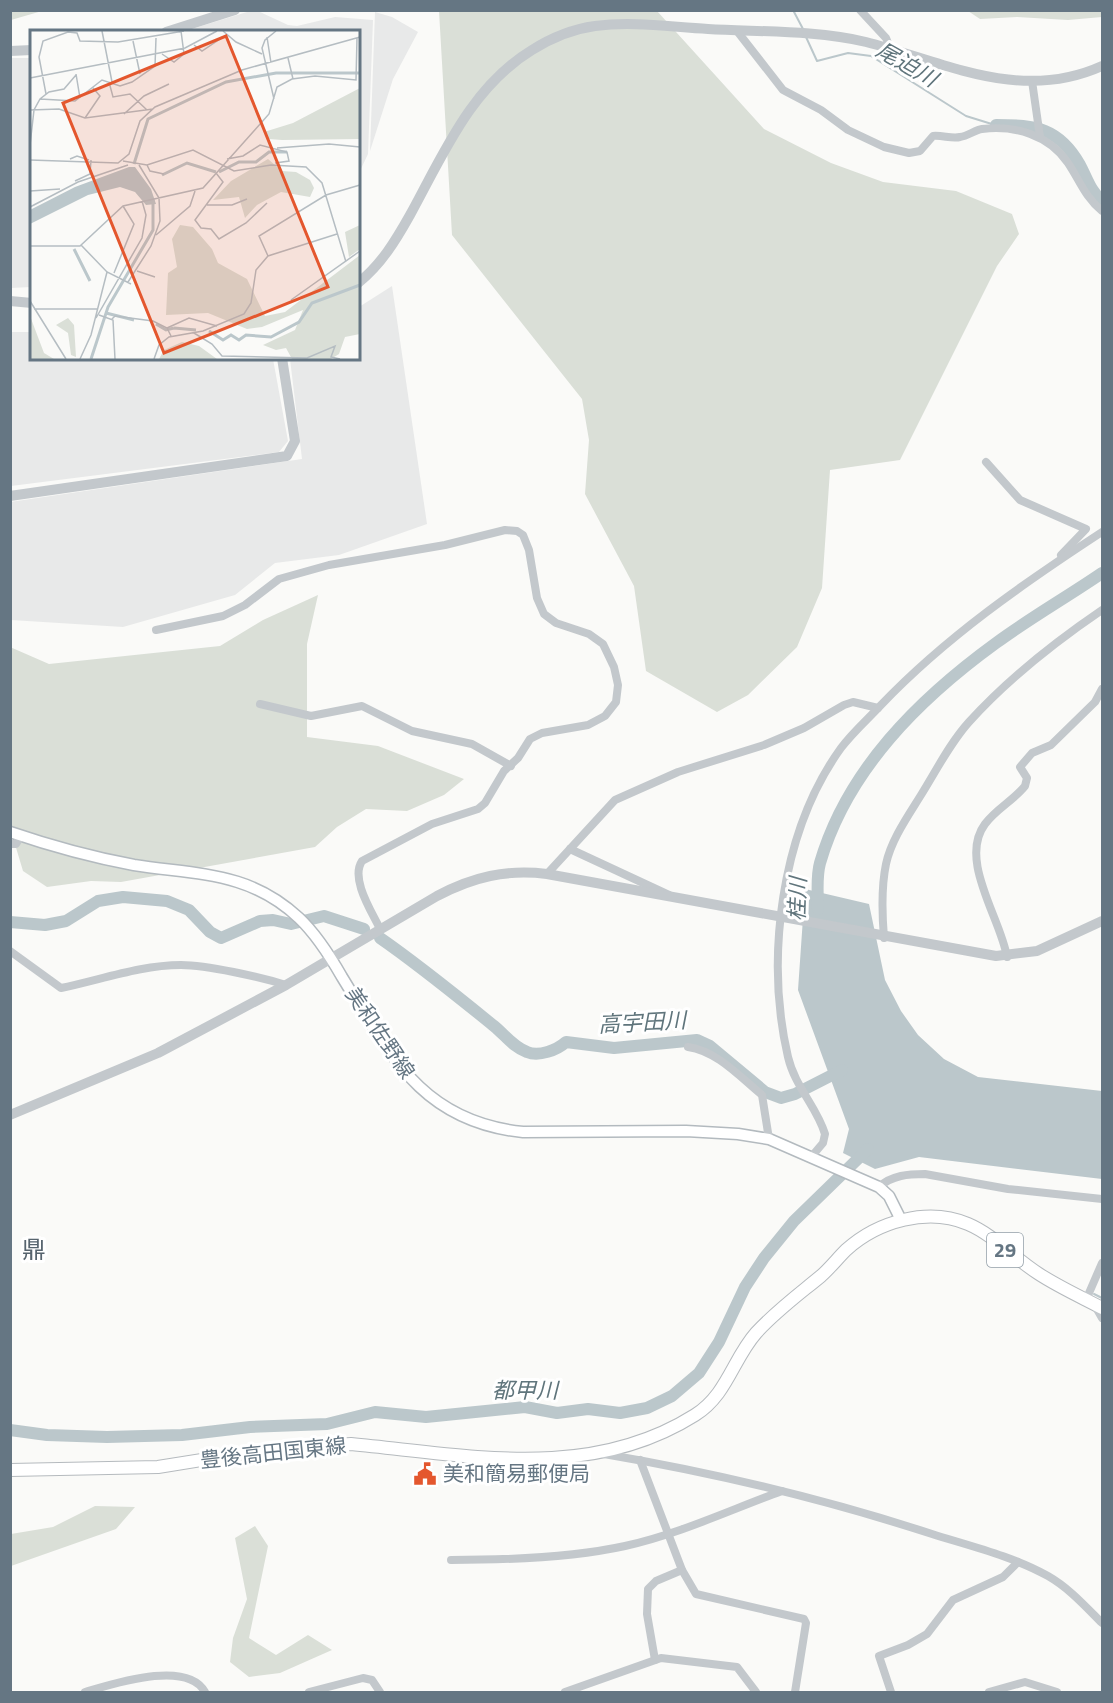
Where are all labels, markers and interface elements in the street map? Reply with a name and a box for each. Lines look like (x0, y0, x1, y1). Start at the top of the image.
inset map (30, 30, 360, 360)
water label: 尾迫川 (870, 33, 946, 96)
water label: 桂川 (779, 874, 815, 922)
street label: 美和佐野線 (338, 980, 423, 1085)
water label: 高宇田川 (597, 1003, 689, 1041)
district label: 鼎 (22, 1231, 46, 1267)
road number: 29 (987, 1233, 1023, 1267)
water label: 都甲川 (492, 1373, 560, 1407)
street label: 豊後高田国東線 (198, 1428, 348, 1476)
place label: 美和簡易郵便局 (443, 1457, 590, 1489)
public building icon: 美和簡易郵便局 (412, 1461, 438, 1487)

